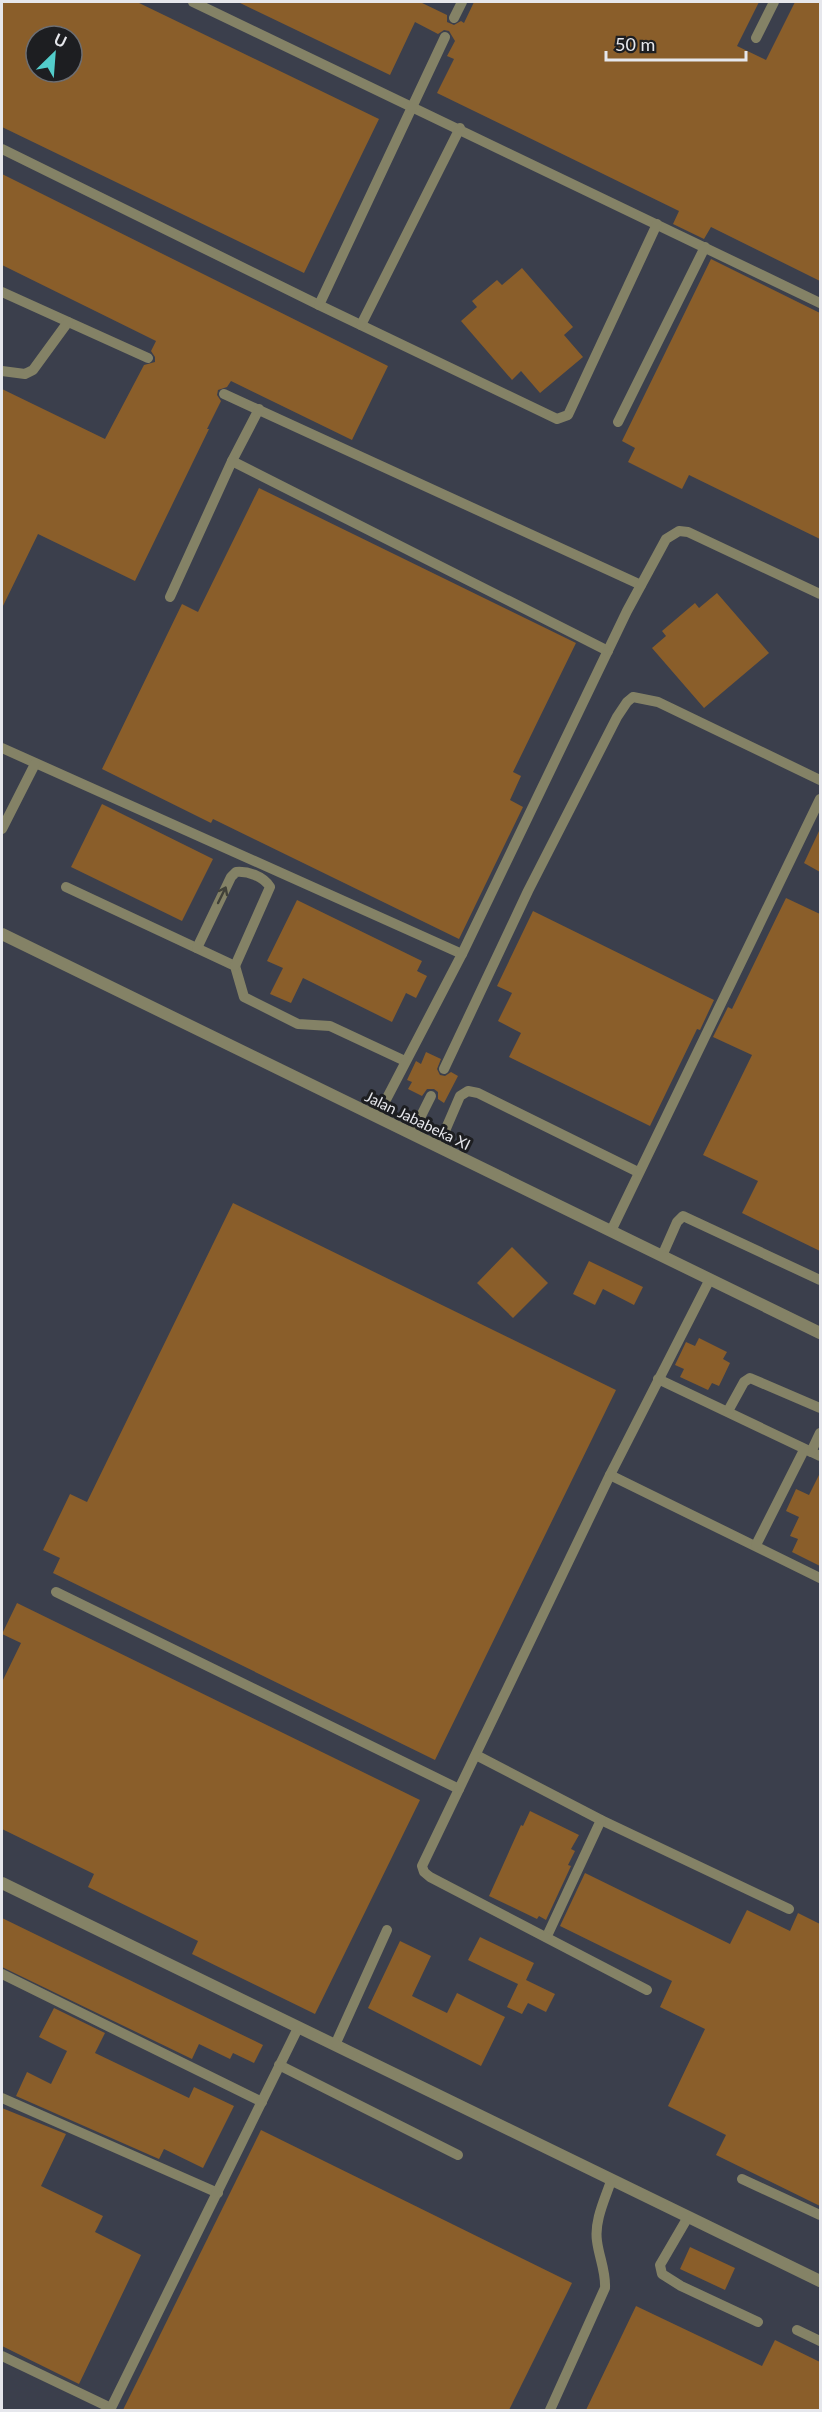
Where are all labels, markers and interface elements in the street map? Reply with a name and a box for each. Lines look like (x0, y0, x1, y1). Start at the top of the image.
north arrow (24, 24, 84, 84)
scale bar (606, 24, 746, 62)
text: U (51, 29, 70, 51)
text: 50 m (615, 33, 655, 55)
one-way arrow (217, 886, 229, 904)
street label: Jalan Jababeka XI (362, 1087, 474, 1153)

